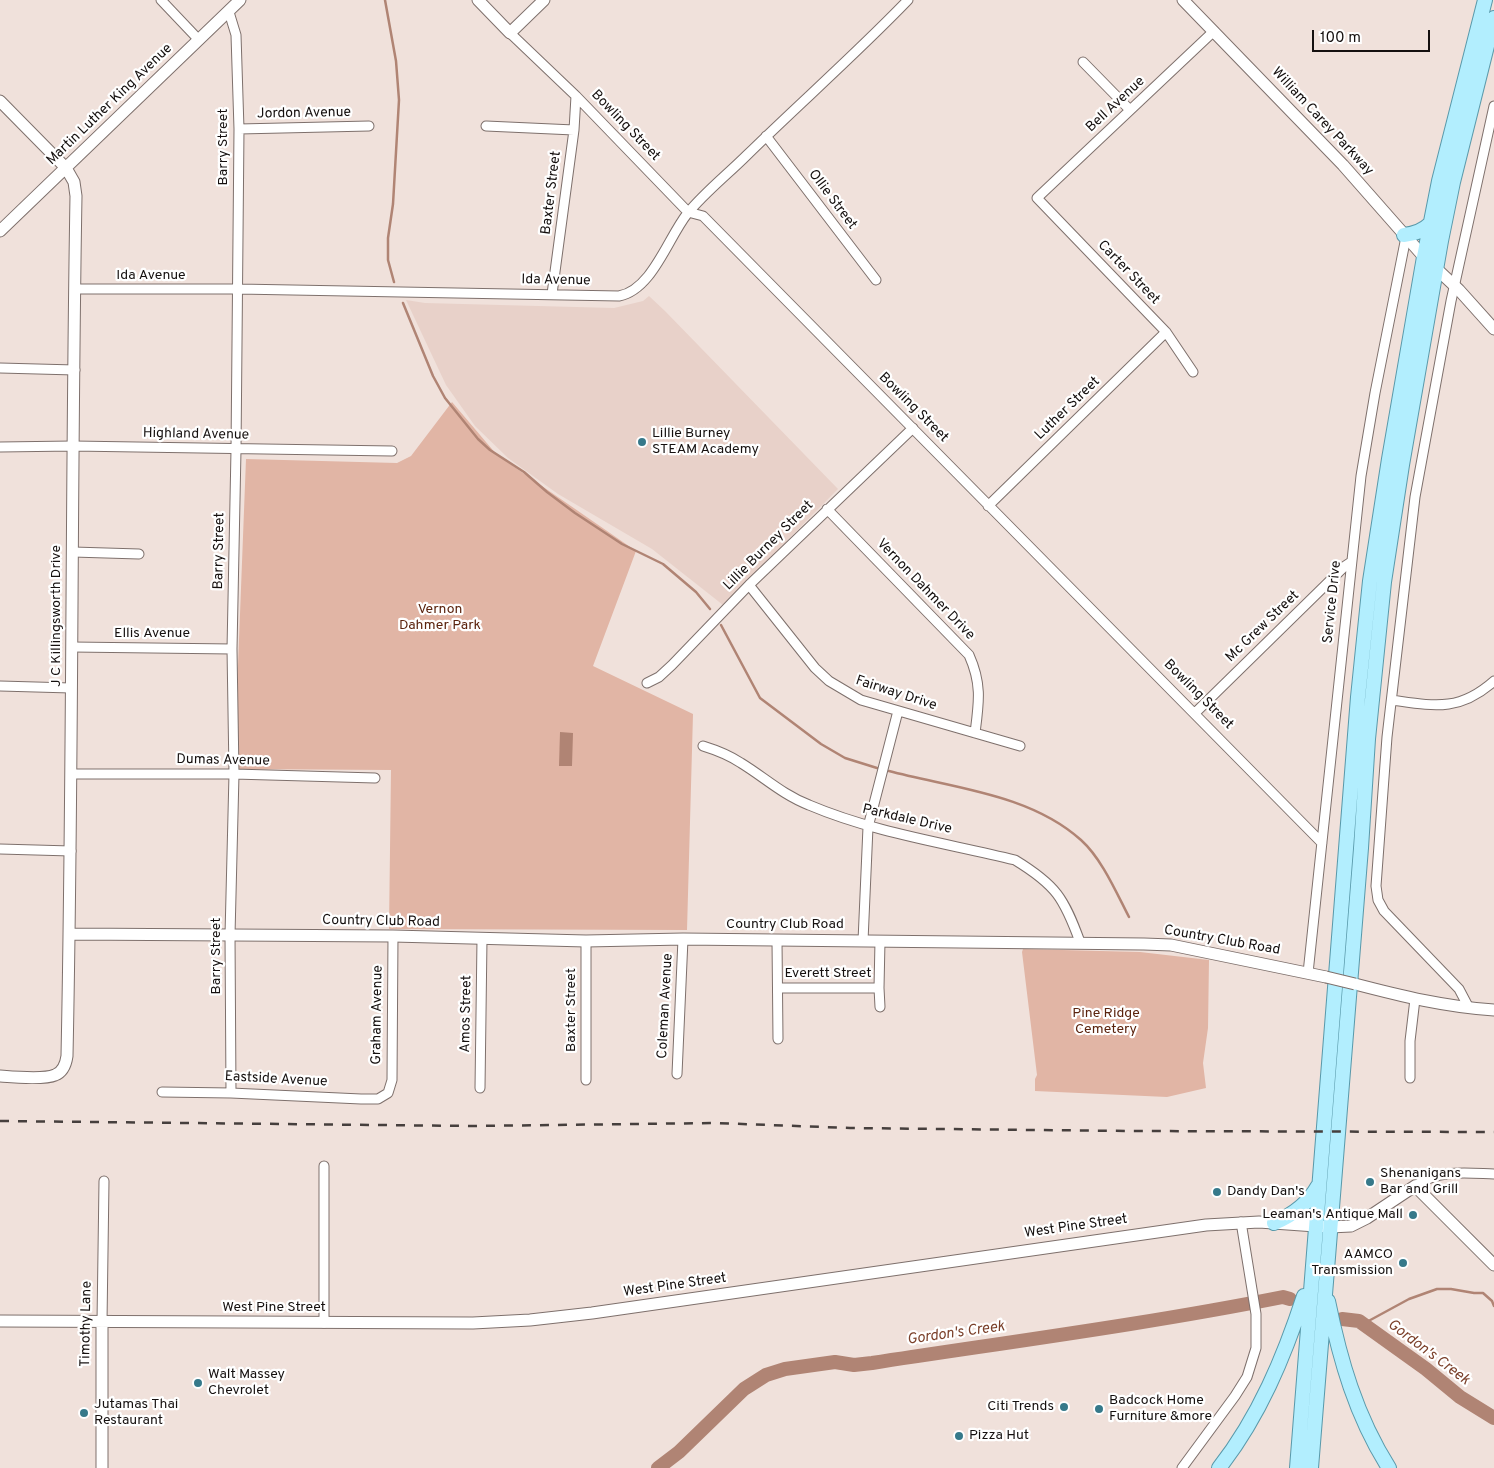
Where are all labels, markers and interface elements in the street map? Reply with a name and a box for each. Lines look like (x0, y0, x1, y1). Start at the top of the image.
scale bar (1314, 20, 1432, 52)
text: 100 m (1320, 29, 1361, 48)
street label: Martin Luther King Avenue (44, 41, 176, 169)
street label: William Carey Parkway (1267, 64, 1377, 180)
street label: Bell Avenue (1083, 74, 1149, 136)
street label: Bowling Street (587, 87, 663, 165)
street label: Jordon Avenue (257, 105, 351, 123)
street label: Barry Street (216, 108, 232, 186)
street label: Baxter Street (539, 150, 565, 236)
street label: Ollie Street (804, 167, 860, 233)
street label: Carter Street (1093, 238, 1163, 308)
street label: Ida Avenue (116, 268, 186, 284)
street label: Ida Avenue (521, 272, 591, 290)
street label: Bowling Street (875, 370, 951, 446)
street label: Luther Street (1032, 374, 1104, 444)
street label: Highland Avenue (143, 426, 249, 444)
place label: Lillie Burney STEAM Academy (652, 426, 759, 458)
marker: Lillie Burney STEAM Academy (636, 436, 648, 448)
street label: Lillie Burney Street (721, 498, 817, 594)
street label: Barry Street (211, 512, 229, 590)
street label: Vernon Dahmer Drive (872, 536, 978, 644)
street label: J C Killingsworth Drive (49, 545, 65, 687)
street label: Service Drive (1320, 560, 1346, 644)
street label: Mc Grew Street (1223, 588, 1303, 666)
park label: Vernon Dahmer Park (399, 602, 481, 634)
street label: Ellis Avenue (114, 626, 190, 642)
street label: Bowling Street (1160, 657, 1236, 733)
street label: Fairway Drive (853, 673, 939, 715)
street label: Dumas Avenue (176, 752, 270, 770)
street label: Parkdale Drive (861, 802, 953, 838)
street label: Country Club Road (322, 913, 440, 931)
street label: Barry Street (209, 917, 225, 995)
street label: Country Club Road (726, 917, 844, 933)
street label: Country Club Road (1163, 923, 1281, 959)
street label: Coleman Avenue (655, 953, 677, 1059)
street label: Graham Avenue (369, 965, 387, 1065)
street label: Everett Street (784, 966, 872, 982)
street label: Baxter Street (564, 968, 580, 1052)
street label: Amos Street (458, 975, 476, 1053)
park label: Pine Ridge Cemetery (1072, 1006, 1140, 1038)
street label: Eastside Avenue (224, 1069, 328, 1091)
place label: Shenanigans Bar and Grill (1380, 1166, 1461, 1198)
marker: Shenanigans Bar and Grill (1364, 1176, 1376, 1188)
place label: Dandy Dan's (1227, 1184, 1305, 1200)
marker: Dandy Dan's (1211, 1186, 1223, 1198)
place label: Leaman's Antique Mall (1262, 1207, 1403, 1223)
marker: Leaman's Antique Mall (1407, 1209, 1419, 1221)
street label: West Pine Street (1023, 1211, 1129, 1243)
place label: AAMCO Transmission (1311, 1247, 1393, 1280)
marker: AAMCO Transmission (1397, 1257, 1409, 1269)
street label: West Pine Street (622, 1270, 728, 1302)
street label: Timothy Lane (78, 1281, 96, 1367)
street label: West Pine Street (222, 1300, 326, 1316)
water label: Gordon's Creek (1383, 1316, 1473, 1390)
water label: Gordon's Creek (906, 1318, 1006, 1350)
place label: Walt Massey Chevrolet (208, 1367, 285, 1400)
marker: Walt Massey Chevrolet (192, 1377, 204, 1389)
place label: Badcock Home Furniture &more (1109, 1393, 1212, 1425)
place label: Jutamas Thai Restaurant (94, 1397, 178, 1430)
place label: Citi Trends (987, 1399, 1054, 1415)
marker: Citi Trends (1058, 1401, 1070, 1413)
marker: Badcock Home Furniture &more (1093, 1403, 1105, 1415)
marker: Jutamas Thai Restaurant (78, 1407, 90, 1419)
place label: Pizza Hut (969, 1428, 1029, 1444)
marker: Pizza Hut (953, 1430, 965, 1442)

